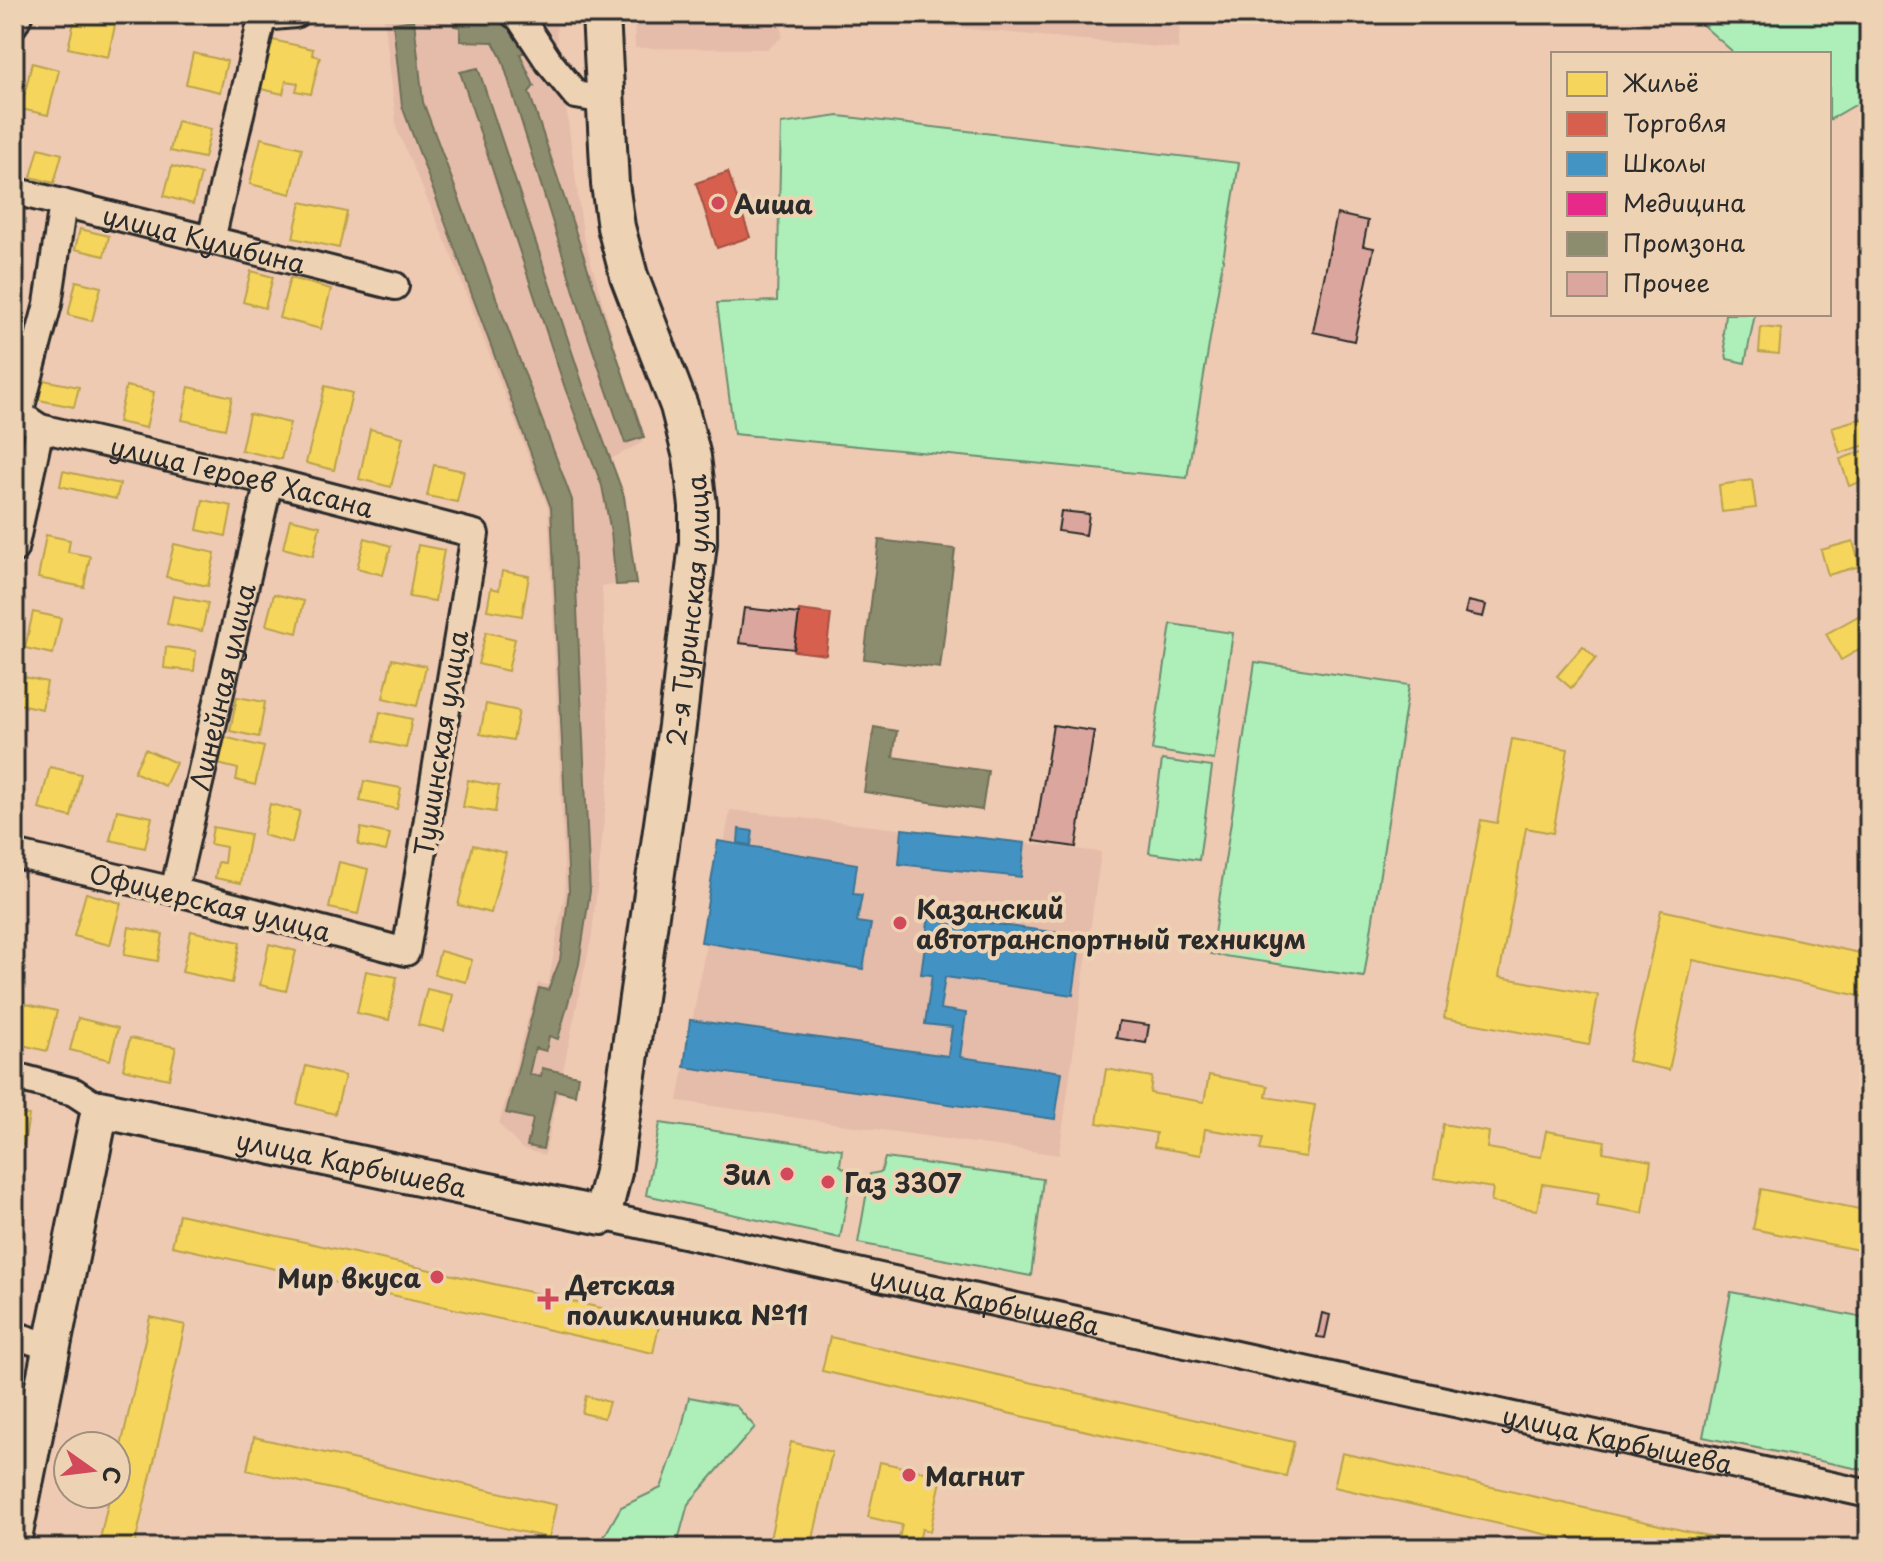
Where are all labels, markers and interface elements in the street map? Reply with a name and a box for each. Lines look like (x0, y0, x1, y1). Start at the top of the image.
legend (1551, 52, 1831, 316)
text: Жильё (1622, 64, 1699, 100)
text: Торговля (1623, 104, 1727, 140)
text: Школы (1623, 144, 1706, 180)
place label: Аиша (734, 184, 813, 223)
text: Медицина (1623, 184, 1745, 220)
street label: улица Кулибина (99, 194, 310, 283)
marker: Аиша (709, 194, 727, 212)
text: Промзона (1623, 224, 1745, 260)
text: Прочее (1623, 264, 1710, 300)
street label: улица Героев Хасана (107, 425, 379, 527)
street label: 2-я Туринская улица (655, 472, 718, 748)
street label: Линейная улица (179, 579, 264, 794)
street label: Тушинская улица (403, 627, 477, 859)
street label: Офицерская улица (85, 853, 335, 951)
place label: Казанский автотранспортный техникум (916, 889, 1306, 958)
marker: Казанский автотранспортный техникум (891, 914, 909, 932)
street label: улица Карбышева (233, 1119, 471, 1206)
place label: Зил (723, 1155, 771, 1194)
place label: Газ 3307 (844, 1163, 962, 1202)
marker: Зил (778, 1165, 796, 1183)
marker: Газ 3307 (819, 1173, 837, 1191)
street label: улица Карбышева (866, 1256, 1105, 1344)
place label: Мир вкуса (277, 1258, 421, 1297)
place label: Детская поликлиника №11 (565, 1265, 808, 1334)
marker: Мир вкуса (428, 1268, 446, 1286)
marker: Детская поликлиника №11 (537, 1288, 559, 1310)
street label: улица Карбышева (1499, 1395, 1737, 1483)
north arrow (52, 1430, 132, 1510)
place label: Магнит (925, 1456, 1025, 1495)
text: С (95, 1463, 131, 1487)
marker: Магнит (900, 1466, 918, 1484)

